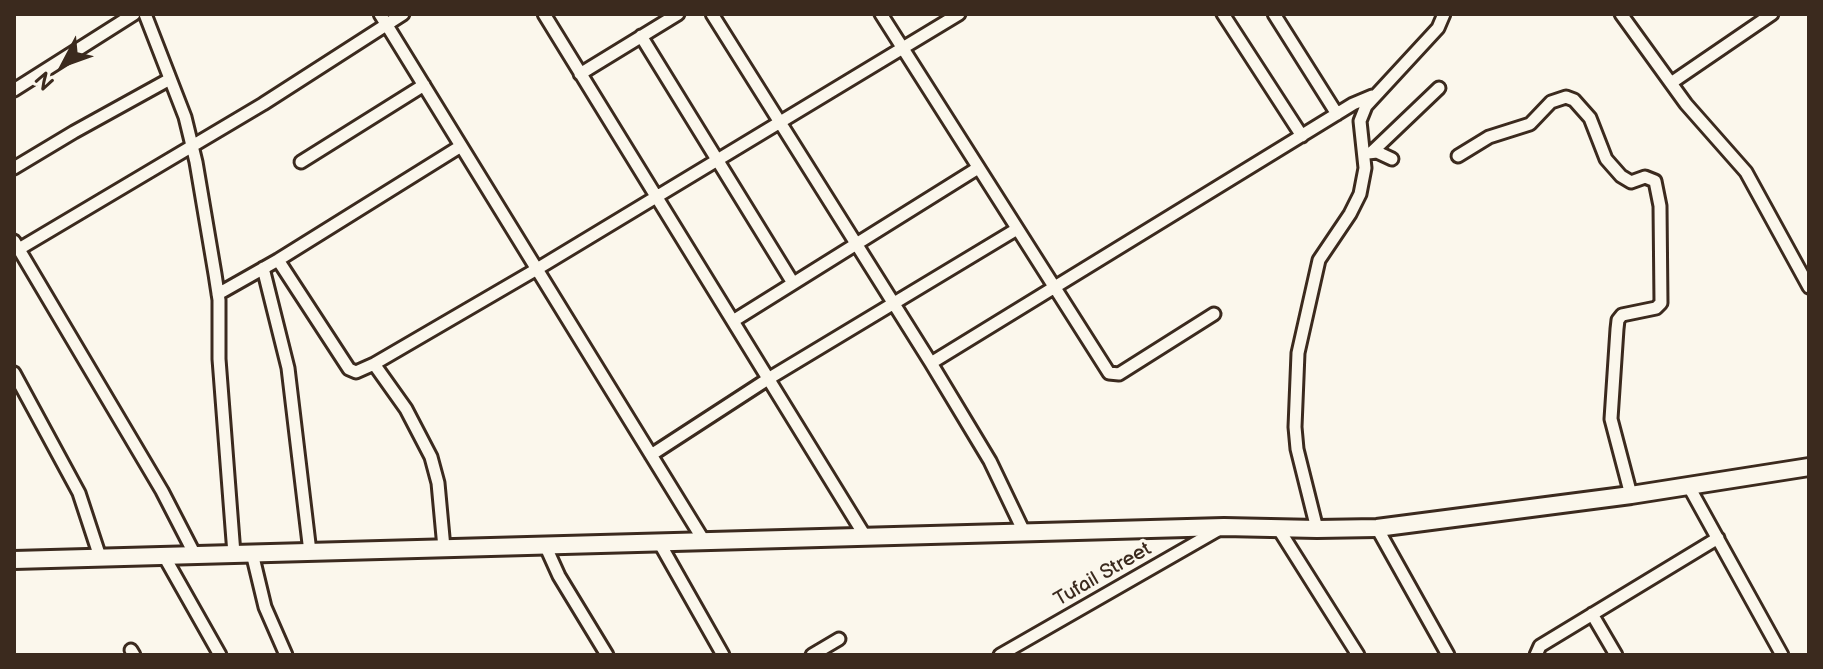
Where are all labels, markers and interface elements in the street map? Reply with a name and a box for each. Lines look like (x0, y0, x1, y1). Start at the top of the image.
north arrow (24, 24, 104, 104)
text: N (30, 65, 61, 95)
street label: Tufail Street (1050, 538, 1156, 612)

